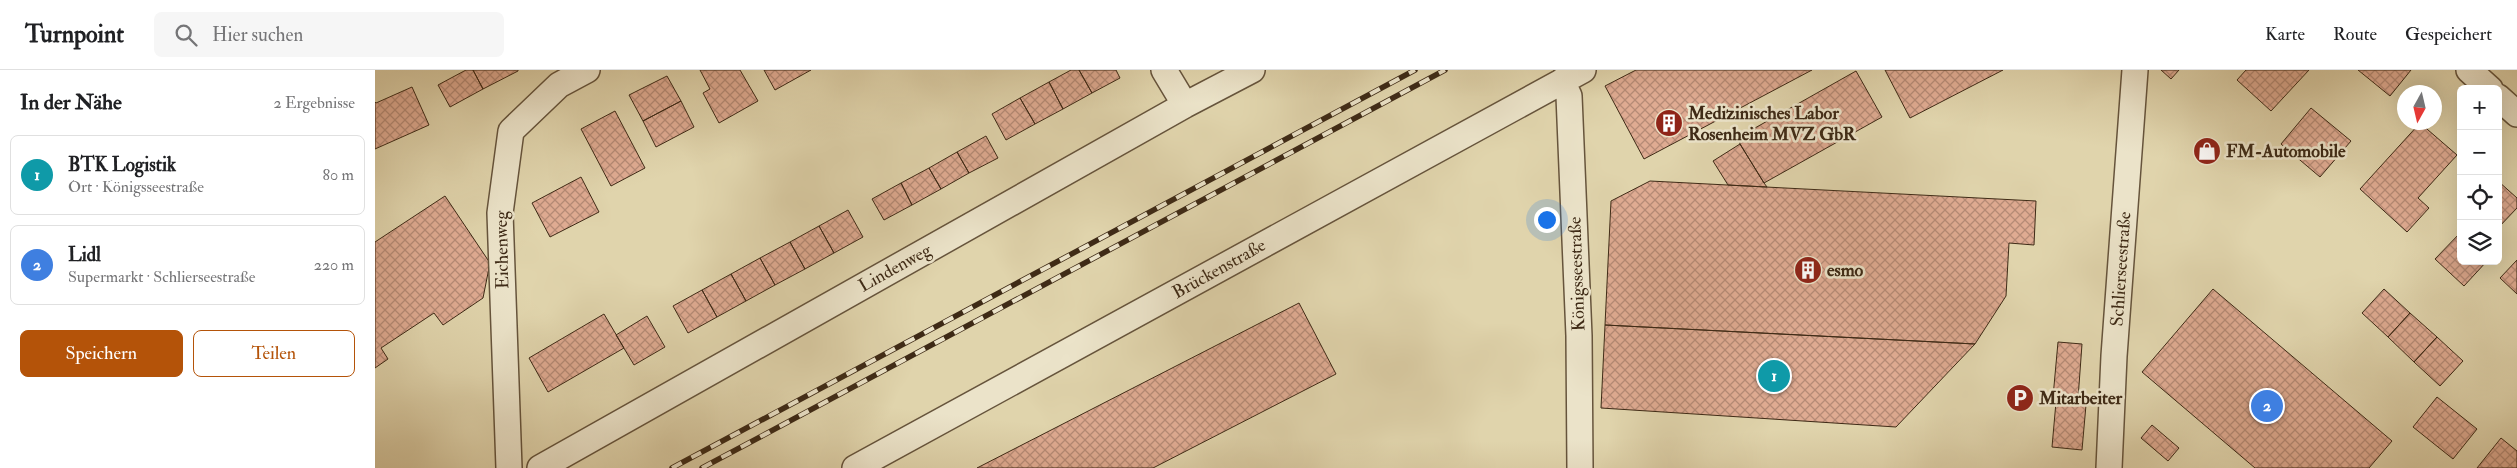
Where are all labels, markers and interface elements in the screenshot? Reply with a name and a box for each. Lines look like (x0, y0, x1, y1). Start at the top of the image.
search box (154, 12, 504, 57)
text: Turnpoint (25, 19, 124, 50)
icon: search (172, 21, 200, 49)
text: Hier suchen (212, 23, 303, 47)
text: Karte (2265, 23, 2305, 46)
text: Route (2333, 23, 2377, 46)
text: Gespeichert (2405, 23, 2492, 46)
north arrow (2397, 85, 2442, 130)
map controls (2457, 85, 2502, 265)
button: + (2457, 85, 2502, 130)
text: In der Nähe (20, 89, 122, 116)
text: 2 Ergebnisse (274, 93, 355, 113)
place label: Medizinisches Labor Rosenheim MVZ GbR (1687, 102, 1857, 146)
building icon: Medizinisches Labor Rosenheim MVZ GbR (1654, 108, 1684, 138)
button: − (2457, 130, 2502, 175)
shop icon: FM-Automobile (2192, 136, 2222, 166)
place label: FM-Automobile (2226, 140, 2346, 163)
text: BTK Logistik (68, 153, 176, 177)
text: 1 (34, 165, 40, 185)
text: 80 m (323, 165, 354, 185)
button: locate (2457, 175, 2502, 220)
text: Ort · Königsseestraße (68, 177, 204, 197)
your location (1534, 207, 1560, 233)
street label: Eichenweg (490, 210, 514, 289)
street label: Schlierseestraße (2106, 210, 2137, 327)
street label: Königsseestraße (1563, 216, 1590, 332)
button: layers (2457, 220, 2502, 265)
street label: Brückenstraße (1168, 234, 1270, 304)
street label: Lindenweg (854, 238, 936, 297)
text: Lidl (68, 243, 101, 267)
text: 2 (33, 255, 41, 275)
text: 220 m (314, 255, 354, 275)
building icon: esmo (1793, 255, 1823, 285)
place label: esmo (1827, 259, 1864, 282)
text: Supermarkt · Schlierseestraße (68, 267, 255, 287)
button: Speichern (20, 330, 183, 377)
button: Teilen (193, 330, 355, 377)
pin: 1 (1758, 357, 1790, 395)
parking icon: Mitarbeiter (2005, 383, 2035, 413)
place label: Mitarbeiter (2038, 387, 2122, 410)
pin: 2 (2251, 387, 2283, 425)

